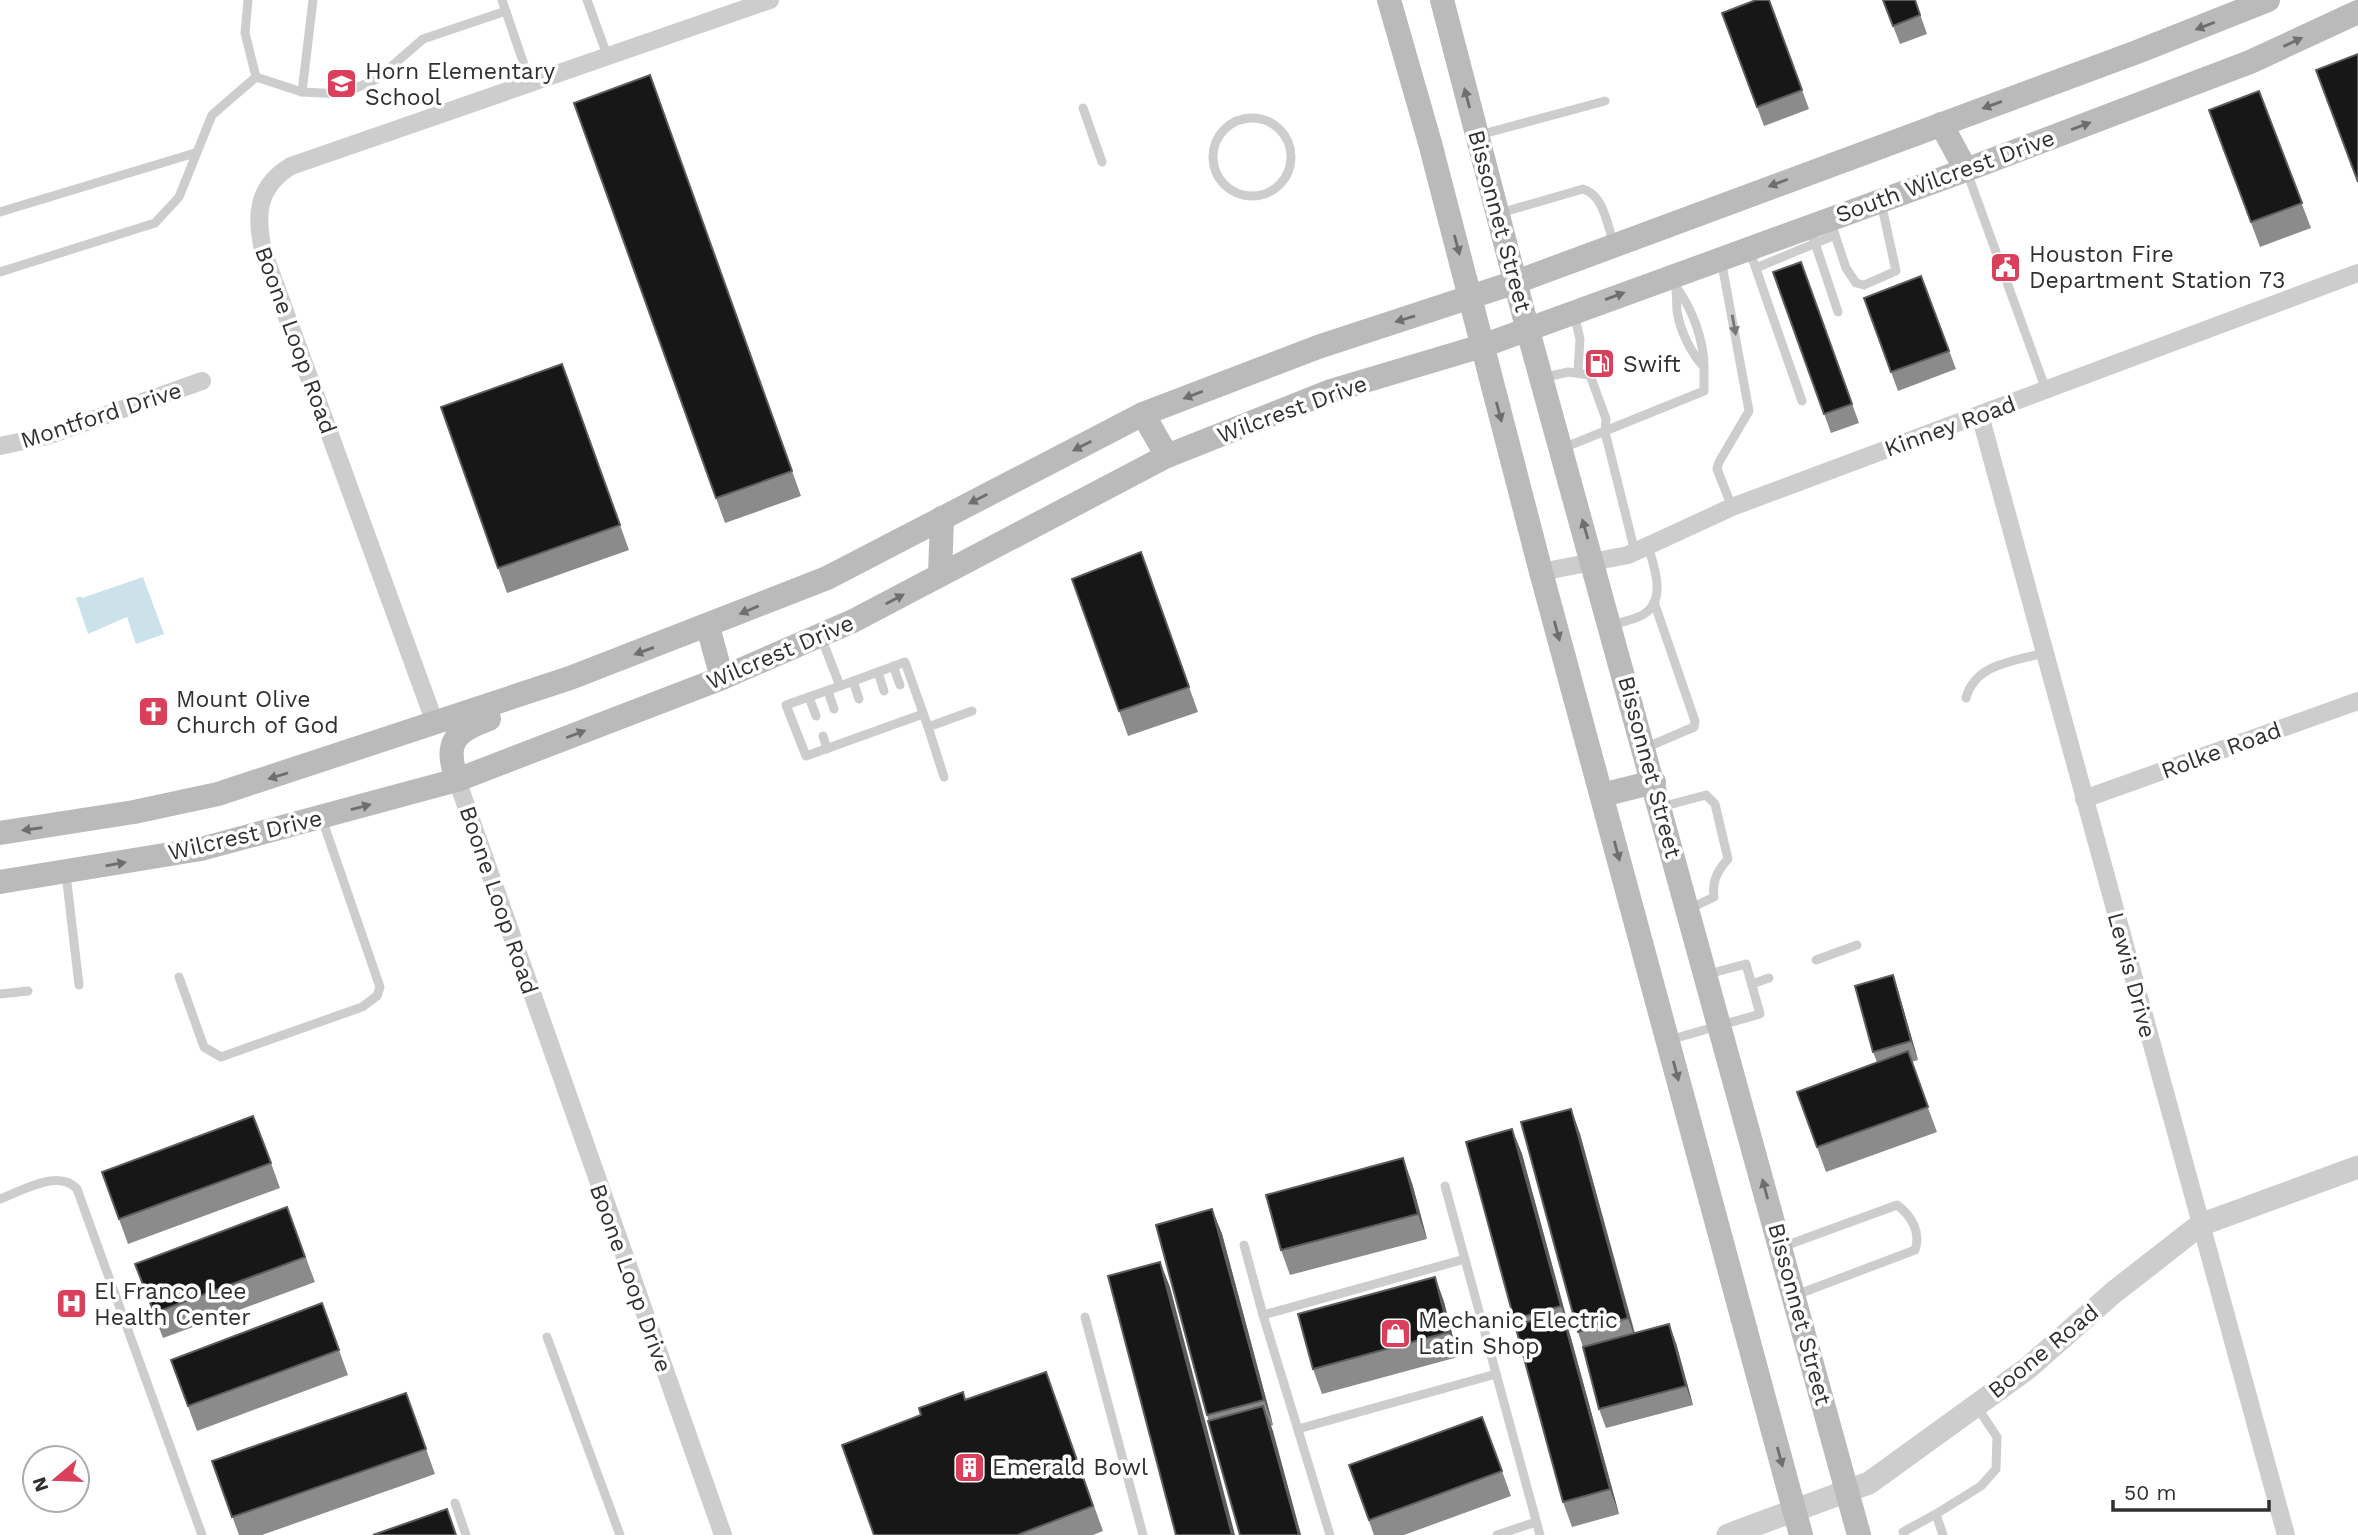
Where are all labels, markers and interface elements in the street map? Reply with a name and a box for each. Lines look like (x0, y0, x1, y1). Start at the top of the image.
one-way arrow (2194, 20, 2215, 31)
one-way arrow (2283, 37, 2303, 48)
place label: Horn Elementary School (365, 58, 555, 111)
school or university icon: Horn Elementary School (325, 67, 359, 101)
one-way arrow (1462, 87, 1472, 108)
one-way arrow (1981, 100, 2002, 111)
one-way arrow (2071, 120, 2092, 131)
street label: South Wilcrest Drive (1832, 124, 2058, 229)
street label: Bissonnet Street (1462, 127, 1537, 315)
one-way arrow (1768, 178, 1789, 189)
one-way arrow (1452, 234, 1463, 256)
place label: Houston Fire Department Station 73 (2029, 241, 2285, 294)
street label: Boone Loop Road (249, 243, 342, 438)
public building icon: Houston Fire Department Station 73 (1989, 250, 2023, 284)
one-way arrow (1604, 290, 1625, 301)
one-way arrow (1729, 314, 1740, 336)
one-way arrow (1395, 315, 1416, 325)
fuel station icon: Swift (1583, 347, 1617, 381)
place label: Swift (1623, 351, 1681, 378)
street label: Wilcrest Drive (1214, 370, 1371, 449)
street label: Montford Drive (17, 377, 185, 454)
one-way arrow (1182, 390, 1203, 401)
street label: Kinney Road (1881, 390, 2019, 463)
one-way arrow (1494, 401, 1505, 423)
one-way arrow (1072, 440, 1092, 451)
one-way arrow (968, 493, 988, 505)
one-way arrow (1579, 518, 1589, 539)
one-way arrow (885, 593, 905, 605)
one-way arrow (739, 605, 760, 616)
street label: Wilcrest Drive (703, 609, 858, 696)
one-way arrow (1553, 621, 1563, 642)
one-way arrow (634, 646, 655, 657)
street label: Bissonnet Street (1612, 673, 1687, 861)
place label: Mount Olive Church of God (176, 686, 339, 739)
church icon: Mount Olive Church of God (136, 695, 170, 729)
street label: Rolke Road (2158, 716, 2285, 785)
one-way arrow (566, 729, 587, 740)
one-way arrow (267, 771, 288, 781)
one-way arrow (350, 801, 372, 812)
street label: Boone Loop Road (454, 802, 543, 998)
street label: Wilcrest Drive (165, 805, 325, 866)
one-way arrow (20, 824, 42, 835)
one-way arrow (1612, 840, 1623, 862)
one-way arrow (105, 858, 127, 869)
street label: Lewis Drive (2102, 909, 2161, 1041)
one-way arrow (1671, 1060, 1682, 1082)
one-way arrow (1760, 1178, 1770, 1199)
street label: Boone Loop Drive (584, 1180, 677, 1376)
street label: Bissonnet Street (1762, 1220, 1837, 1408)
place label: El Franco Lee Health Center (94, 1278, 251, 1331)
hospital icon: El Franco Lee Health Center (54, 1287, 88, 1321)
street label: Boone Road (1983, 1299, 2104, 1404)
place label: Mechanic Electric Latin Shop (1418, 1307, 1618, 1360)
shop icon: Mechanic Electric Latin Shop (1378, 1316, 1412, 1350)
north arrow (21, 1444, 91, 1514)
one-way arrow (1775, 1446, 1786, 1468)
building icon: Emerald Bowl (952, 1450, 986, 1484)
place label: Emerald Bowl (992, 1454, 1148, 1481)
scale bar (2113, 1468, 2269, 1512)
text: N (27, 1474, 54, 1495)
text: 50 m (2124, 1480, 2176, 1505)

